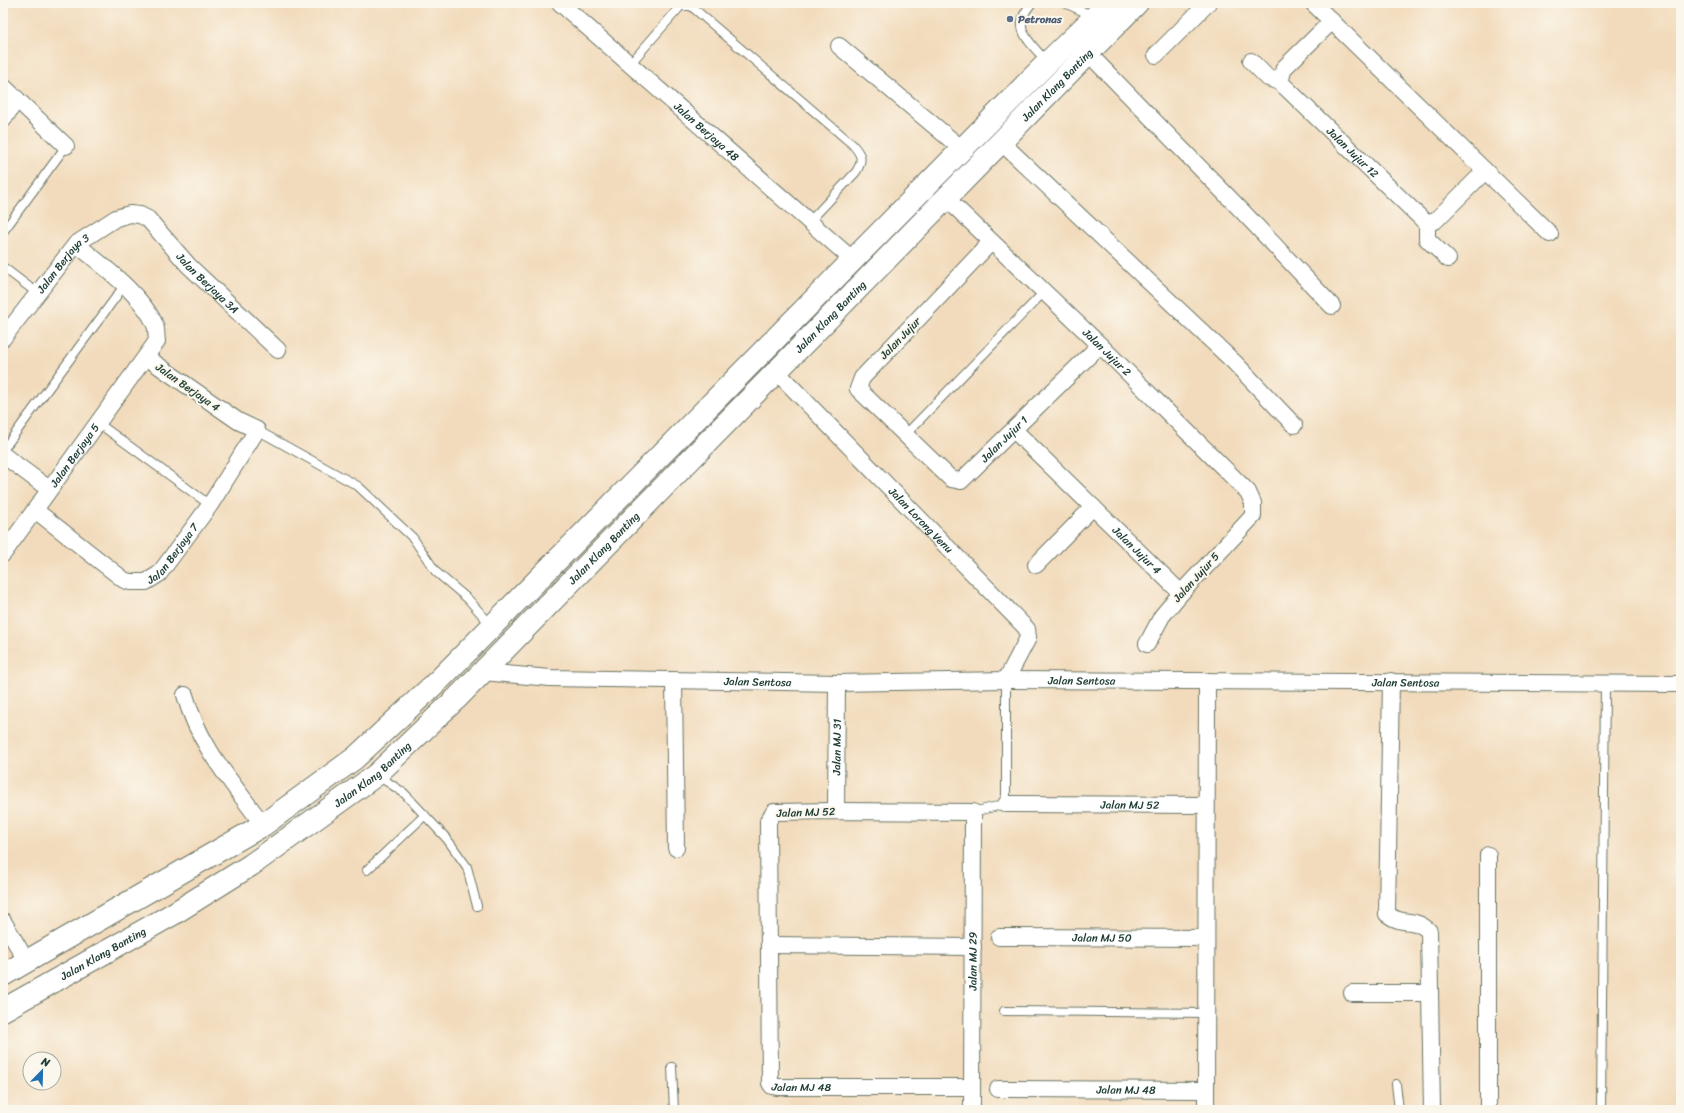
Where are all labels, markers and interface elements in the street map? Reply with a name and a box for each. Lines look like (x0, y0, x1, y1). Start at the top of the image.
place label: Petronas (1018, 10, 1063, 29)
marker: Petronas (1005, 14, 1015, 24)
street label: Jalan Klang Banting (1016, 44, 1098, 127)
street label: Jalan Berjaya 48 (668, 97, 744, 166)
street label: Jalan Jujur 12 (1321, 122, 1384, 183)
street label: Jalan Berjaya 3 (31, 229, 93, 298)
street label: Jalan Berjaya 3A (171, 248, 243, 319)
street label: Jalan Klang Banting (790, 276, 871, 358)
street label: Jalan Jujur (874, 312, 927, 365)
street label: Jalan Jujur 2 (1077, 323, 1136, 382)
street label: Jalan Berjaya 4 (151, 358, 224, 417)
street label: Jalan Jujur 1 (975, 411, 1033, 468)
street label: Jalan Berjaya 5 (45, 419, 105, 492)
street label: Jalan Lorong Venu (883, 482, 958, 558)
street label: Jalan Klang Banting (563, 507, 645, 590)
street label: Jalan Berjaya 7 (142, 519, 204, 590)
street label: Jalan Jujur 4 (1107, 521, 1166, 579)
street label: Jalan Jujur 5 (1168, 548, 1224, 608)
street label: Jalan Sentosa (1047, 671, 1116, 691)
street label: Jalan Sentosa (723, 672, 792, 692)
street label: Jalan Sentosa (1371, 673, 1440, 693)
street label: Jalan MJ 31 (827, 718, 847, 776)
street label: Jalan Klang Banting (329, 737, 416, 813)
street label: Jalan MJ 52 (1100, 795, 1160, 815)
street label: Jalan MJ 52 (775, 802, 836, 823)
street label: Jalan Klang Banting (56, 922, 150, 986)
street label: Jalan MJ 50 (1071, 928, 1132, 948)
street label: Jalan MJ 29 (963, 931, 983, 991)
north arrow (22, 1051, 62, 1091)
text: N (38, 1052, 53, 1073)
street label: Jalan MJ 48 (769, 1077, 831, 1097)
street label: Jalan MJ 48 (1095, 1080, 1156, 1100)

